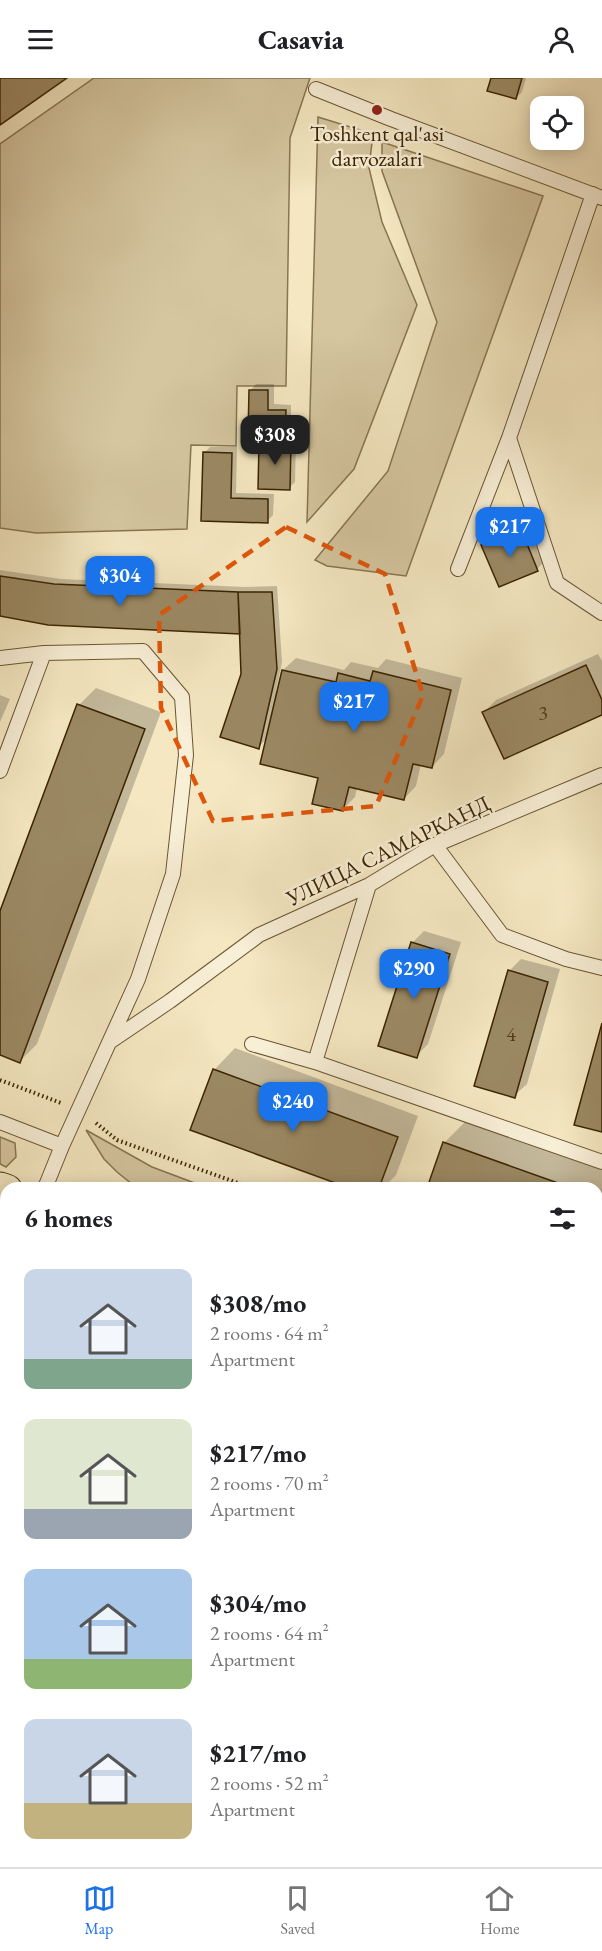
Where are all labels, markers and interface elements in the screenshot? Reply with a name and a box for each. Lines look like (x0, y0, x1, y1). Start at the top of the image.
text: Casavia (258, 22, 344, 57)
icon: menu (24, 23, 57, 56)
icon: person (545, 23, 578, 56)
map controls (530, 96, 584, 150)
button: locate (530, 96, 584, 150)
marker: Toshkent qal'asi darvozalari (370, 103, 384, 117)
place label: Toshkent qal'asi darvozalari (310, 119, 444, 173)
pin: $308 (239, 415, 311, 466)
text: $308 (255, 421, 295, 447)
pin: $217 (474, 507, 546, 558)
text: $217 (490, 513, 530, 539)
pin: $304 (84, 556, 156, 607)
text: $304 (100, 562, 140, 588)
pin: $217 (318, 682, 390, 733)
text: $217 (334, 688, 374, 714)
house number: 3 (538, 700, 548, 726)
street label: УЛИЦА САМАРКАНД (280, 788, 495, 913)
pin: $290 (378, 949, 450, 1000)
text: $290 (394, 955, 434, 981)
house number: 4 (506, 1021, 516, 1047)
pin: $240 (257, 1082, 329, 1133)
text: $240 (273, 1088, 313, 1114)
text: 6 homes (24, 1201, 113, 1235)
icon: filters (546, 1202, 579, 1235)
text: $308/mo (210, 1286, 306, 1320)
icon: home (72, 1293, 144, 1365)
text: 2 rooms · 64 m² (210, 1320, 329, 1346)
text: Apartment (210, 1346, 295, 1372)
text: $217/mo (210, 1436, 306, 1470)
icon: home (72, 1443, 144, 1515)
text: 2 rooms · 70 m² (210, 1470, 329, 1496)
text: Apartment (210, 1496, 295, 1522)
text: $304/mo (210, 1586, 306, 1620)
icon: home (72, 1593, 144, 1665)
text: 2 rooms · 64 m² (210, 1620, 329, 1646)
text: Apartment (210, 1646, 295, 1672)
text: $217/mo (210, 1736, 306, 1770)
icon: home (72, 1743, 144, 1815)
text: 2 rooms · 52 m² (210, 1770, 329, 1796)
text: Apartment (210, 1796, 295, 1822)
tab: Map (83, 1882, 116, 1939)
tab: Saved (281, 1882, 315, 1939)
tab: Home (480, 1882, 519, 1939)

